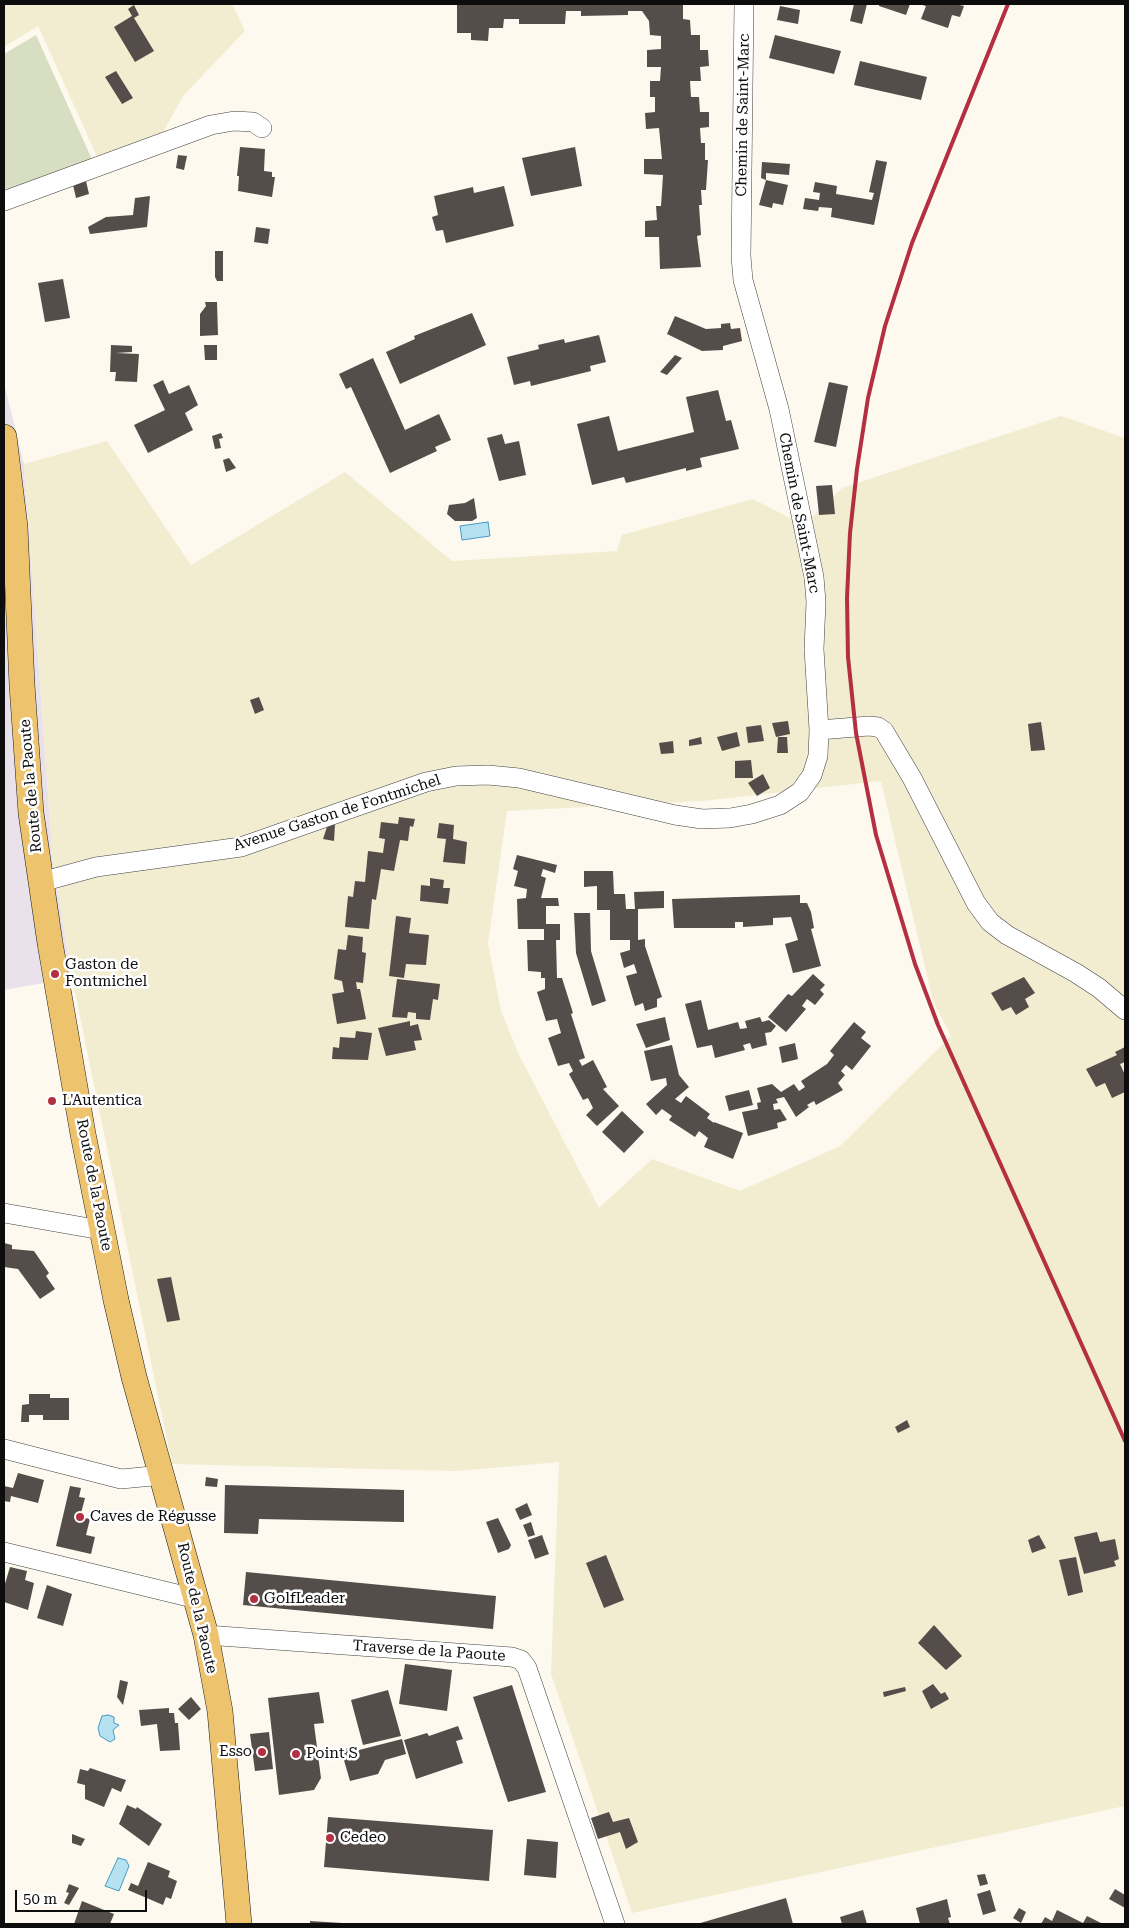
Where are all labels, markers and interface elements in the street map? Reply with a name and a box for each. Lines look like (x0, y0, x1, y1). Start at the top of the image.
street label: Chemin de Saint-Marc (733, 33, 753, 197)
street label: Chemin de Saint-Marc (775, 431, 823, 595)
street label: Route de la Paoute (16, 719, 46, 853)
street label: Avenue Gaston de Fontmichel (231, 771, 443, 855)
place label: Gaston de Fontmichel (65, 956, 147, 991)
marker: Gaston de Fontmichel (49, 968, 61, 980)
place label: L'Autentica (62, 1092, 142, 1110)
marker: L'Autentica (46, 1095, 58, 1107)
street label: Route de la Paoute (72, 1118, 116, 1252)
place label: Caves de Régusse (90, 1508, 216, 1526)
marker: Caves de Régusse (74, 1511, 86, 1523)
street label: Route de la Paoute (173, 1541, 221, 1675)
place label: GolfLeader (264, 1590, 345, 1608)
marker: GolfLeader (248, 1593, 260, 1605)
street label: Traverse de la Paoute (352, 1637, 506, 1665)
place label: Esso (219, 1743, 252, 1761)
place label: Point S (306, 1745, 358, 1763)
marker: Esso (256, 1746, 268, 1758)
marker: Point S (290, 1748, 302, 1760)
place label: Cedeo (340, 1829, 386, 1847)
marker: Cedeo (324, 1832, 336, 1844)
scale bar (18, 1880, 150, 1912)
text: 50 m (23, 1890, 57, 1908)

